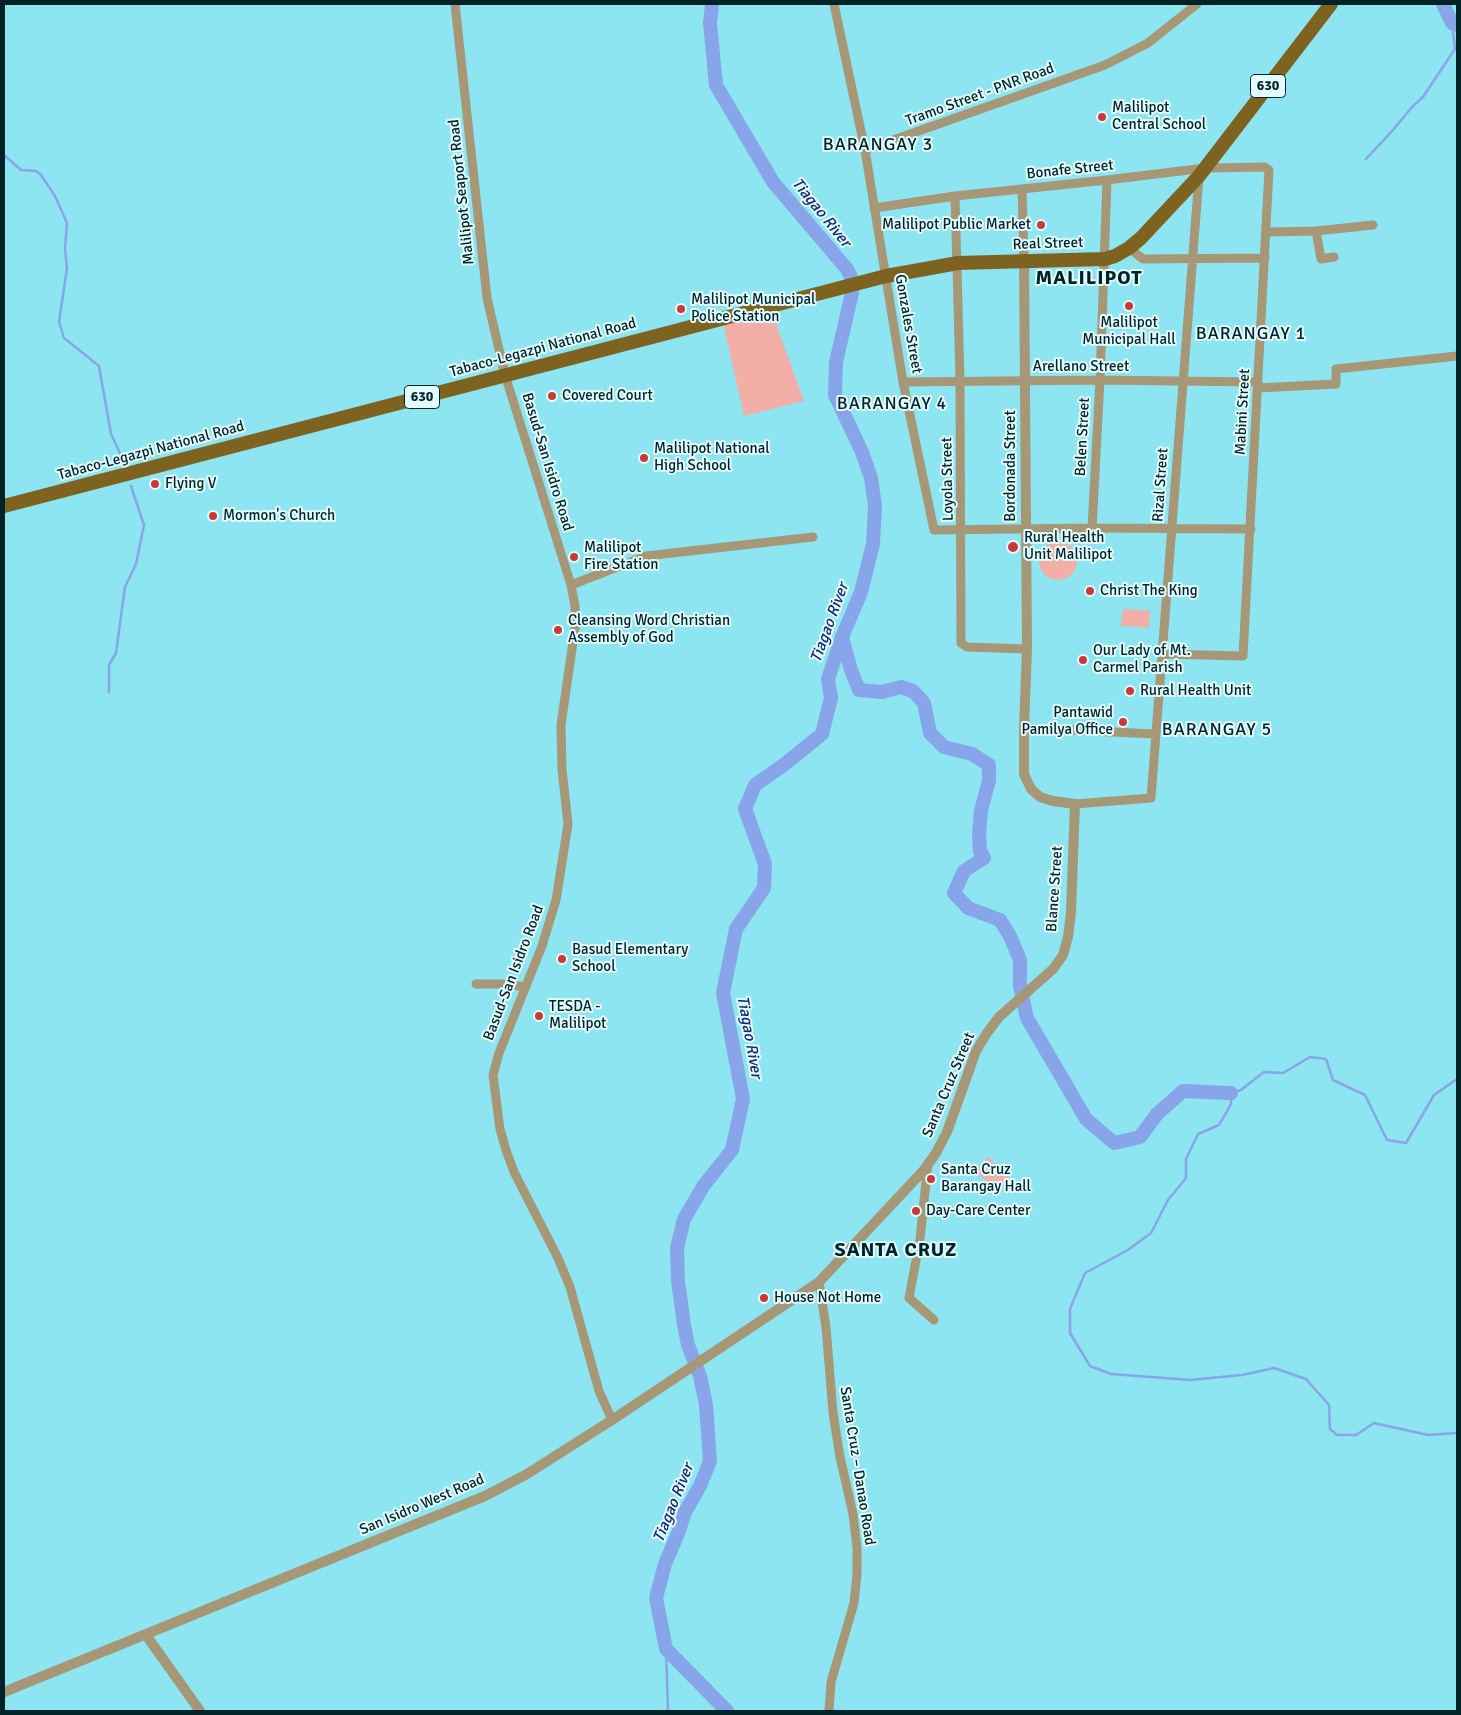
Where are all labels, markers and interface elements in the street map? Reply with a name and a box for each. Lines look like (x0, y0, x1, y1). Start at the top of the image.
street label: Tramo Street - PNR Road (903, 60, 1057, 130)
road number: 630 (1250, 74, 1286, 98)
place label: Malilipot Central School (1112, 99, 1206, 134)
marker: Malilipot Central School (1096, 111, 1108, 123)
street label: Malilipot Seaport Road (445, 118, 479, 266)
district label: BARANGAY 3 (822, 134, 934, 156)
street label: Bonafe Street (1026, 156, 1114, 184)
water label: Tiagao River (787, 175, 855, 251)
place label: Malilipot Public Market (882, 216, 1031, 234)
marker: Malilipot Public Market (1035, 219, 1047, 231)
street label: Real Street (1012, 234, 1084, 254)
district label: MALILIPOT (1034, 267, 1144, 291)
street label: Gonzales Street (890, 273, 926, 375)
place label: Malilipot Municipal Police Station (691, 291, 815, 326)
marker: Malilipot Municipal Hall (1123, 300, 1135, 312)
marker: Malilipot Municipal Police Station (675, 303, 687, 315)
street label: Tabaco-Legazpi National Road (448, 314, 638, 382)
place label: Malilipot Municipal Hall (1082, 314, 1176, 349)
district label: BARANGAY 1 (1195, 323, 1307, 345)
street label: Arellano Street (1033, 358, 1129, 376)
street label: Mabini Street (1232, 368, 1254, 456)
road number: 630 (404, 386, 440, 408)
place label: Covered Court (562, 387, 653, 405)
marker: Covered Court (546, 390, 558, 402)
street label: Basud-San Isidro Road (517, 391, 577, 533)
district label: BARANGAY 4 (836, 393, 948, 415)
street label: Belen Street (1072, 397, 1094, 477)
street label: Bordonada Street (1002, 410, 1020, 522)
street label: Tabaco-Legazpi National Road (56, 417, 246, 485)
street label: Loyola Street (938, 437, 958, 521)
place label: Malilipot National High School (654, 440, 770, 475)
street label: Rizal Street (1149, 447, 1173, 523)
marker: Malilipot National High School (638, 452, 650, 464)
place label: Flying V (165, 475, 216, 493)
marker: Flying V (149, 478, 161, 490)
place label: Mormon's Church (223, 507, 335, 525)
marker: Mormon's Church (207, 510, 219, 522)
place label: Rural Health Unit Malilipot (1024, 529, 1112, 564)
place label: Malilipot Fire Station (584, 539, 658, 574)
marker: Rural Health Unit Malilipot (1006, 540, 1020, 554)
marker: Malilipot Fire Station (568, 551, 580, 563)
water label: Tiagao River (807, 581, 853, 665)
place label: Christ The King (1100, 582, 1198, 600)
marker: Christ The King (1084, 585, 1096, 597)
place label: Cleansing Word Christian Assembly of God (568, 612, 730, 647)
marker: Cleansing Word Christian Assembly of God (552, 624, 564, 636)
place label: Our Lady of Mt. Carmel Parish (1093, 642, 1191, 677)
marker: Our Lady of Mt. Carmel Parish (1077, 654, 1089, 666)
place label: Rural Health Unit (1140, 682, 1251, 700)
marker: Rural Health Unit (1124, 685, 1136, 697)
place label: Pantawid Pamilya Office (1022, 704, 1113, 739)
marker: Pantawid Pamilya Office (1117, 716, 1129, 728)
district label: BARANGAY 5 (1161, 719, 1273, 741)
street label: Blance Street (1043, 845, 1067, 933)
street label: Basud-San Isidro Road (480, 903, 548, 1043)
place label: Basud Elementary School (572, 941, 688, 976)
marker: Basud Elementary School (556, 953, 568, 965)
water label: Tiagao River (732, 994, 766, 1080)
place label: TESDA - Malilipot (549, 998, 606, 1033)
marker: TESDA - Malilipot (533, 1010, 545, 1022)
street label: Santa Cruz Street (919, 1030, 979, 1140)
place label: Santa Cruz Barangay Hall (941, 1161, 1031, 1196)
marker: Santa Cruz Barangay Hall (925, 1173, 937, 1185)
place label: Day-Care Center (926, 1202, 1031, 1220)
marker: Day-Care Center (910, 1205, 922, 1217)
district label: SANTA CRUZ (833, 1239, 959, 1263)
place label: House Not Home (774, 1289, 881, 1307)
marker: House Not Home (758, 1292, 770, 1304)
street label: Santa Cruz – Danao Road (836, 1385, 878, 1547)
water label: Tiagao River (649, 1461, 699, 1545)
street label: San Isidro West Road (357, 1471, 487, 1539)

